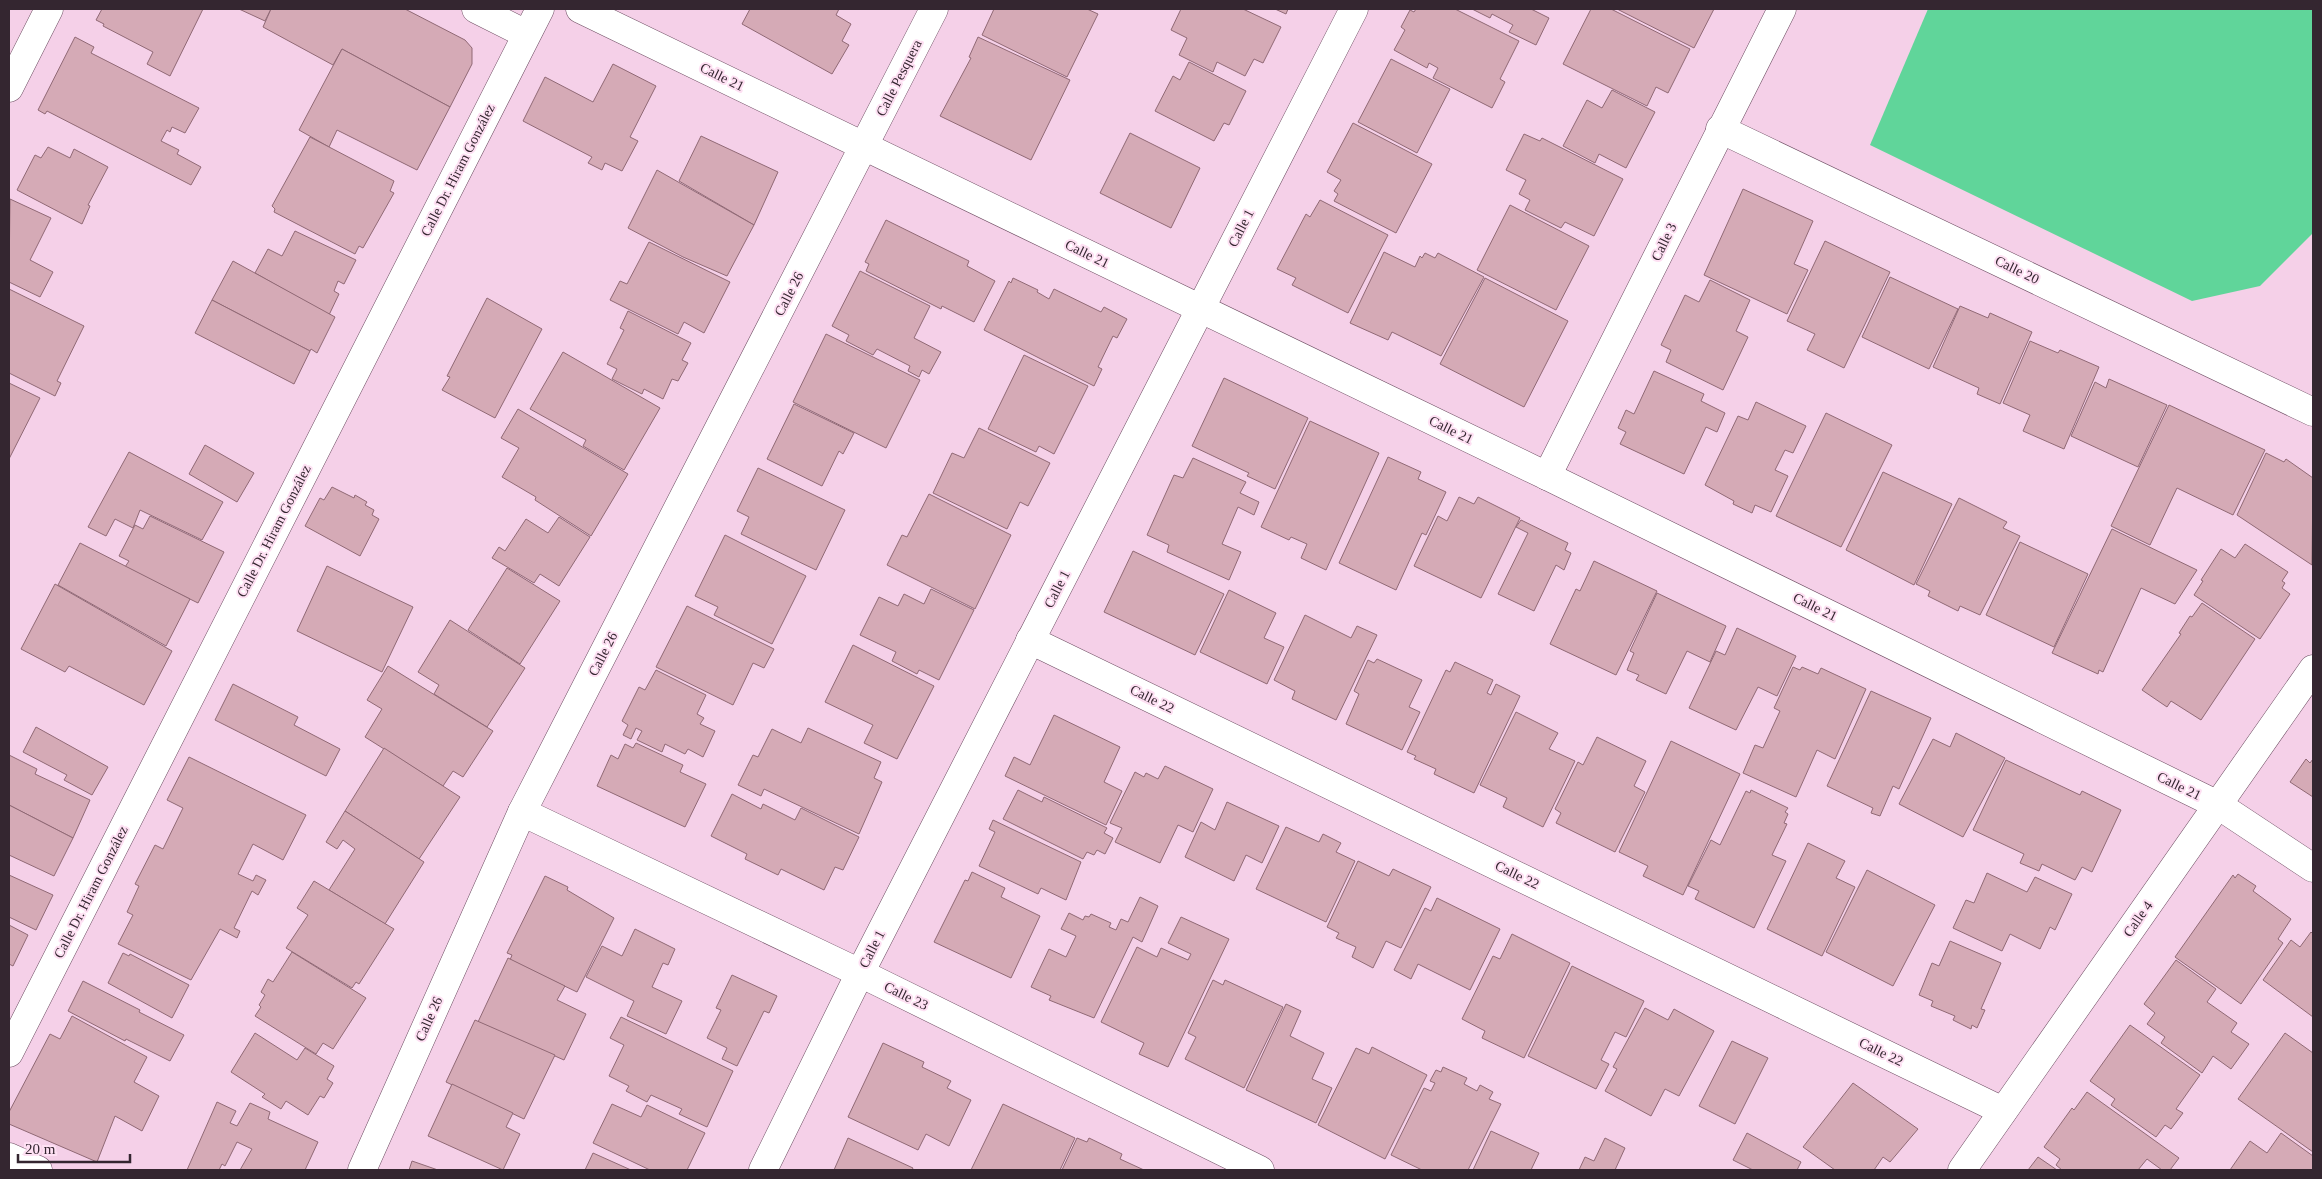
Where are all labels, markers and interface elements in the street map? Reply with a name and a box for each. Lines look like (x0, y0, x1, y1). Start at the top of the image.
street label: Calle Pesquera (873, 37, 925, 119)
street label: Calle 21 (698, 60, 746, 94)
street label: Calle Dr. Hiram González (418, 101, 498, 239)
street label: Calle 1 (1225, 207, 1257, 249)
street label: Calle 3 (1648, 221, 1680, 263)
street label: Calle 21 (1063, 237, 1111, 271)
street label: Calle 20 (1993, 253, 2041, 287)
street label: Calle 26 (772, 270, 806, 318)
street label: Calle 21 (1427, 413, 1475, 447)
street label: Calle Dr. Hiram González (234, 462, 314, 600)
street label: Calle 1 (1041, 568, 1073, 610)
street label: Calle 21 (1791, 590, 1839, 624)
street label: Calle 26 (586, 630, 620, 678)
street label: Calle 22 (1128, 682, 1176, 716)
street label: Calle 21 (2155, 769, 2203, 803)
street label: Calle Dr. Hiram González (51, 823, 131, 961)
street label: Calle 22 (1493, 858, 1541, 892)
street label: Calle 4 (2120, 898, 2156, 940)
street label: Calle 1 (856, 928, 888, 970)
street label: Calle 23 (882, 979, 930, 1013)
street label: Calle 26 (413, 994, 445, 1044)
street label: Calle 22 (1857, 1035, 1905, 1069)
scale bar (18, 1132, 130, 1164)
text: 20 m (25, 1141, 56, 1157)

